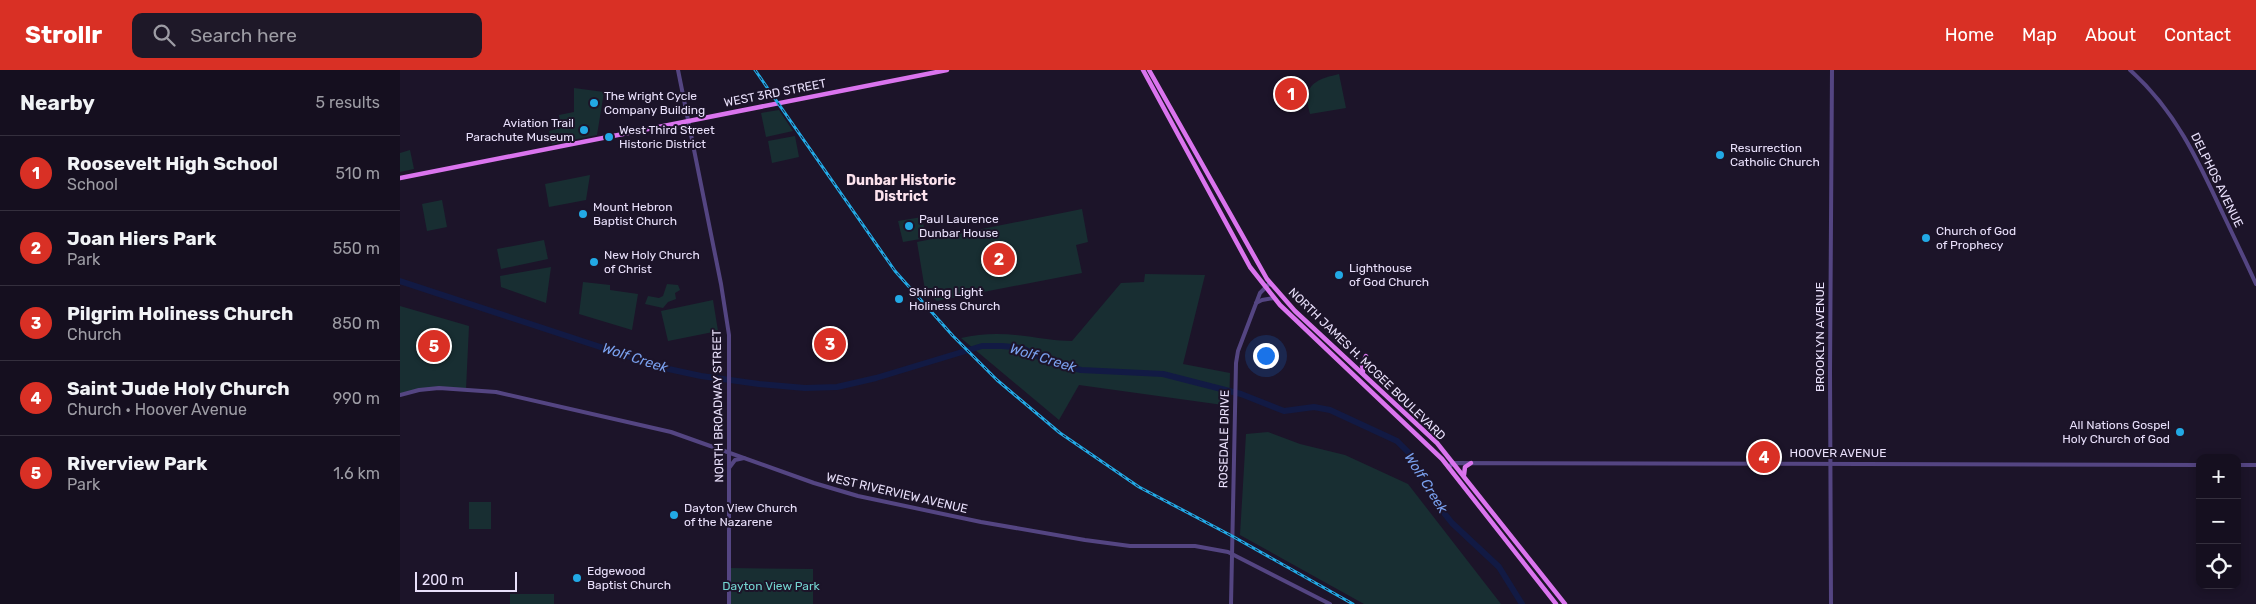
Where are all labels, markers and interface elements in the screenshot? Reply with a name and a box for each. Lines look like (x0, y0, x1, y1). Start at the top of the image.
search box (132, 13, 482, 58)
text: Strollr (25, 21, 102, 49)
icon: search (150, 21, 178, 49)
text: Search here (190, 24, 297, 47)
text: Home (1945, 24, 1994, 46)
text: Map (2022, 24, 2057, 46)
text: About (2085, 24, 2136, 46)
text: Contact (2164, 24, 2231, 46)
pin: 1 (1275, 75, 1307, 113)
street label: WEST 3RD STREET (723, 76, 827, 110)
place label: The Wright Cycle Company Building (604, 89, 705, 117)
text: Nearby (20, 90, 95, 115)
text: 5 results (316, 93, 380, 112)
marker: The Wright Cycle Company Building (588, 97, 600, 109)
place label: Aviation Trail Parachute Museum (466, 116, 574, 144)
place label: West Third Street Historic District (619, 123, 715, 151)
marker: Aviation Trail Parachute Museum (578, 124, 590, 136)
street label: DELPHOS AVENUE (2188, 130, 2246, 230)
marker: West Third Street Historic District (603, 131, 615, 143)
place label: Resurrection Catholic Church (1730, 141, 1820, 169)
marker: Resurrection Catholic Church (1714, 149, 1726, 161)
text: Roosevelt High School (67, 152, 278, 175)
text: 1 (32, 164, 40, 183)
text: 510 m (336, 164, 380, 183)
district label: Dunbar Historic District (846, 172, 956, 205)
text: School (67, 175, 118, 194)
place label: Mount Hebron Baptist Church (593, 200, 677, 228)
marker: Mount Hebron Baptist Church (577, 208, 589, 220)
place label: Paul Laurence Dunbar House (919, 212, 999, 240)
marker: Paul Laurence Dunbar House (903, 220, 915, 232)
place label: Church of God of Prophecy (1936, 224, 2016, 252)
text: Joan Hiers Park (67, 227, 216, 250)
marker: Church of God of Prophecy (1920, 232, 1932, 244)
text: 2 (31, 239, 41, 258)
text: 550 m (333, 239, 380, 258)
pin: 2 (983, 240, 1015, 278)
place label: New Holy Church of Christ (604, 248, 700, 276)
text: Park (67, 250, 100, 269)
marker: New Holy Church of Christ (588, 256, 600, 268)
place label: Lighthouse of God Church (1349, 261, 1429, 289)
marker: Lighthouse of God Church (1333, 269, 1345, 281)
street label: BROOKLYN AVENUE (1813, 282, 1827, 392)
place label: Shining Light Holiness Church (909, 285, 1000, 313)
street label: NORTH JAMES H. MCGEE BOULEVARD (1286, 285, 1448, 443)
marker: Shining Light Holiness Church (893, 293, 905, 305)
text: Pilgrim Holiness Church (67, 302, 293, 325)
text: 3 (31, 314, 41, 333)
text: 850 m (332, 314, 380, 333)
text: Church (67, 325, 122, 344)
pin: 3 (814, 325, 846, 363)
pin: 5 (418, 327, 450, 365)
street label: NORTH BROADWAY STREET (710, 329, 726, 483)
water label: Wolf Creek (600, 339, 671, 377)
water label: Wolf Creek (1008, 340, 1079, 376)
your location (1253, 343, 1279, 369)
text: Saint Jude Holy Church (67, 377, 290, 400)
text: 4 (31, 389, 41, 408)
text: 990 m (333, 389, 380, 408)
street label: ROSEDALE DRIVE (1216, 390, 1232, 488)
text: Church · Hoover Avenue (67, 400, 247, 419)
place label: All Nations Gospel Holy Church of God (2062, 418, 2170, 446)
marker: All Nations Gospel Holy Church of God (2174, 426, 2186, 438)
pin: 4 (1748, 438, 1780, 476)
street label: HOOVER AVENUE (1790, 446, 1886, 460)
water label: Wolf Creek (1401, 450, 1452, 517)
text: Riverview Park (67, 452, 207, 475)
map controls (2196, 454, 2241, 589)
button: + (2196, 454, 2241, 499)
text: 5 (31, 464, 41, 483)
text: 1.6 km (333, 464, 380, 483)
street label: WEST RIVERVIEW AVENUE (825, 470, 969, 516)
text: Park (67, 475, 100, 494)
button: − (2196, 499, 2241, 544)
place label: Dayton View Church of the Nazarene (684, 501, 797, 529)
marker: Dayton View Church of the Nazarene (668, 509, 680, 521)
button: locate (2196, 544, 2241, 589)
place label: Edgewood Baptist Church (587, 564, 671, 592)
scale bar (415, 569, 518, 592)
text: 200 m (422, 572, 464, 589)
marker: Edgewood Baptist Church (571, 572, 583, 584)
park label: Dayton View Park (722, 579, 820, 593)

